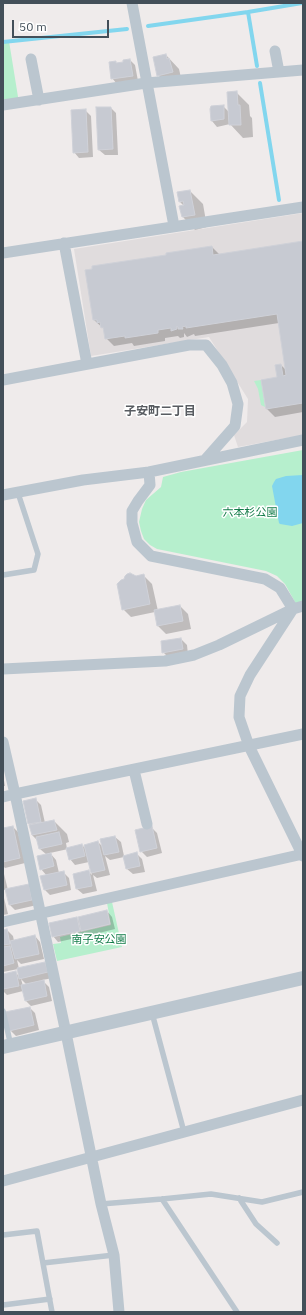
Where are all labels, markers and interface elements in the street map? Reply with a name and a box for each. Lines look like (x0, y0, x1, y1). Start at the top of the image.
scale bar (14, 12, 111, 38)
text: 50 m (19, 19, 47, 34)
district label: 子安町二丁目 (124, 405, 196, 419)
park label: 六本杉公園 (223, 506, 277, 520)
park label: 南子安公園 (72, 933, 126, 947)

